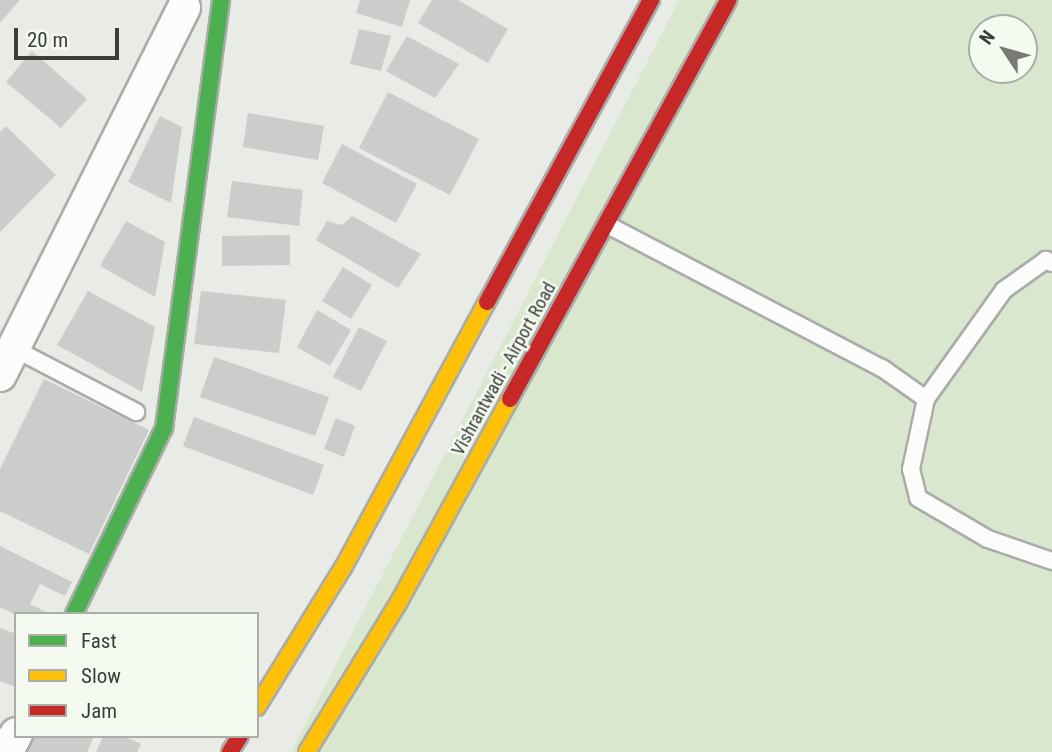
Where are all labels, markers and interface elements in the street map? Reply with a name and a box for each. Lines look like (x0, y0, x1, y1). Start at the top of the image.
scale bar (18, 14, 122, 58)
north arrow (968, 14, 1038, 84)
text: N (974, 26, 1000, 49)
text: 20 m (27, 28, 68, 52)
street label: Vishrantwadi - Airport Road (447, 279, 561, 459)
legend (14, 612, 259, 738)
text: Fast (81, 629, 117, 653)
text: Slow (81, 664, 121, 688)
text: Jam (81, 699, 117, 723)

